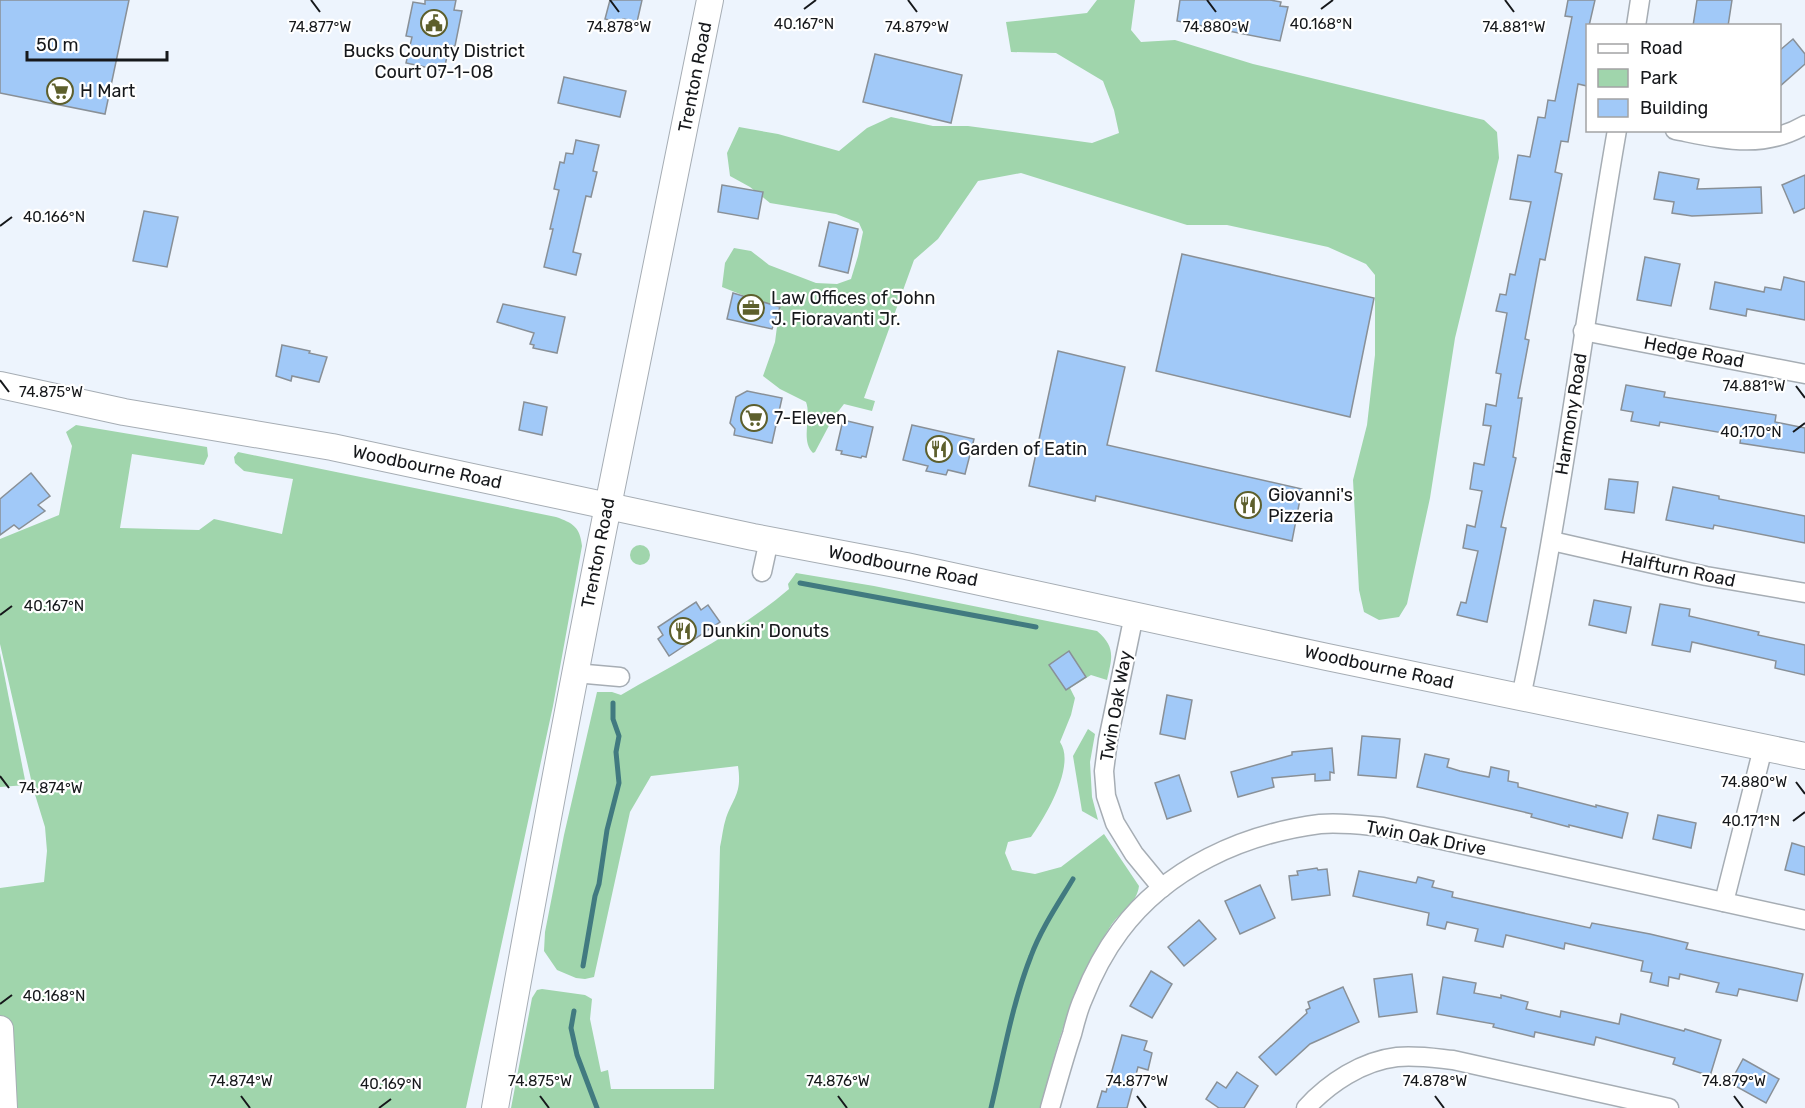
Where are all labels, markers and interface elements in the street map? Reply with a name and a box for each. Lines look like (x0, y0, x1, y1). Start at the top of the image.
public building icon: Bucks County District Court 07-1-08 (419, 8, 449, 38)
text: 40.167°N (774, 15, 834, 33)
text: 40.168°N (1290, 15, 1352, 33)
text: 74.877°W (289, 18, 351, 36)
text: 74.878°W (587, 18, 651, 36)
text: 74.879°W (885, 18, 949, 36)
text: 74.880°W (1183, 18, 1249, 36)
text: 74.881°W (1482, 18, 1546, 36)
street label: Trenton Road (674, 20, 716, 134)
scale bar (27, 24, 166, 62)
legend (1586, 24, 1781, 132)
text: 50 m (36, 34, 79, 56)
text: Road (1640, 37, 1683, 59)
place label: Bucks County District Court 07-1-08 (343, 40, 525, 83)
text: Park (1640, 67, 1678, 89)
supermarket icon: H Mart (45, 76, 75, 106)
place label: H Mart (80, 80, 135, 102)
text: Building (1640, 97, 1708, 119)
text: 40.166°N (23, 208, 85, 226)
place label: Law Offices of John J. Fioravanti Jr. (771, 287, 935, 330)
office icon: Law Offices of John J. Fioravanti Jr. (736, 293, 766, 323)
street label: Hedge Road (1642, 332, 1746, 372)
street label: Harmony Road (1551, 351, 1591, 477)
text: 74.881°W (1722, 377, 1786, 395)
text: 74.875°W (19, 383, 83, 401)
supermarket icon: 7-Eleven (739, 403, 769, 433)
place label: 7-Eleven (774, 407, 847, 429)
text: 40.170°N (1720, 423, 1782, 441)
restaurant icon: Garden of Eatin (924, 434, 954, 464)
place label: Garden of Eatin (958, 438, 1087, 460)
street label: Woodbourne Road (350, 440, 504, 494)
place label: Giovanni's Pizzeria (1268, 484, 1353, 527)
restaurant icon: Giovanni's Pizzeria (1233, 490, 1263, 520)
street label: Trenton Road (577, 496, 619, 610)
street label: Woodbourne Road (826, 541, 980, 591)
street label: Halfturn Road (1619, 546, 1737, 592)
text: 40.167°N (24, 597, 84, 615)
restaurant icon: Dunkin' Donuts (668, 616, 698, 646)
place label: Dunkin' Donuts (702, 620, 829, 642)
street label: Woodbourne Road (1302, 640, 1456, 694)
street label: Twin Oak Way (1095, 649, 1137, 763)
text: 74.880°W (1721, 773, 1787, 791)
text: 74.874°W (19, 779, 83, 797)
text: 40.171°N (1722, 812, 1780, 830)
street label: Twin Oak Drive (1364, 816, 1488, 860)
text: 40.168°N (23, 987, 85, 1005)
text: 74.874°W (209, 1072, 273, 1090)
text: 74.875°W (508, 1072, 572, 1090)
text: 74.876°W (806, 1072, 870, 1090)
text: 74.877°W (1106, 1072, 1168, 1090)
text: 74.878°W (1403, 1072, 1467, 1090)
text: 74.879°W (1702, 1072, 1766, 1090)
text: 40.169°N (360, 1075, 422, 1093)

